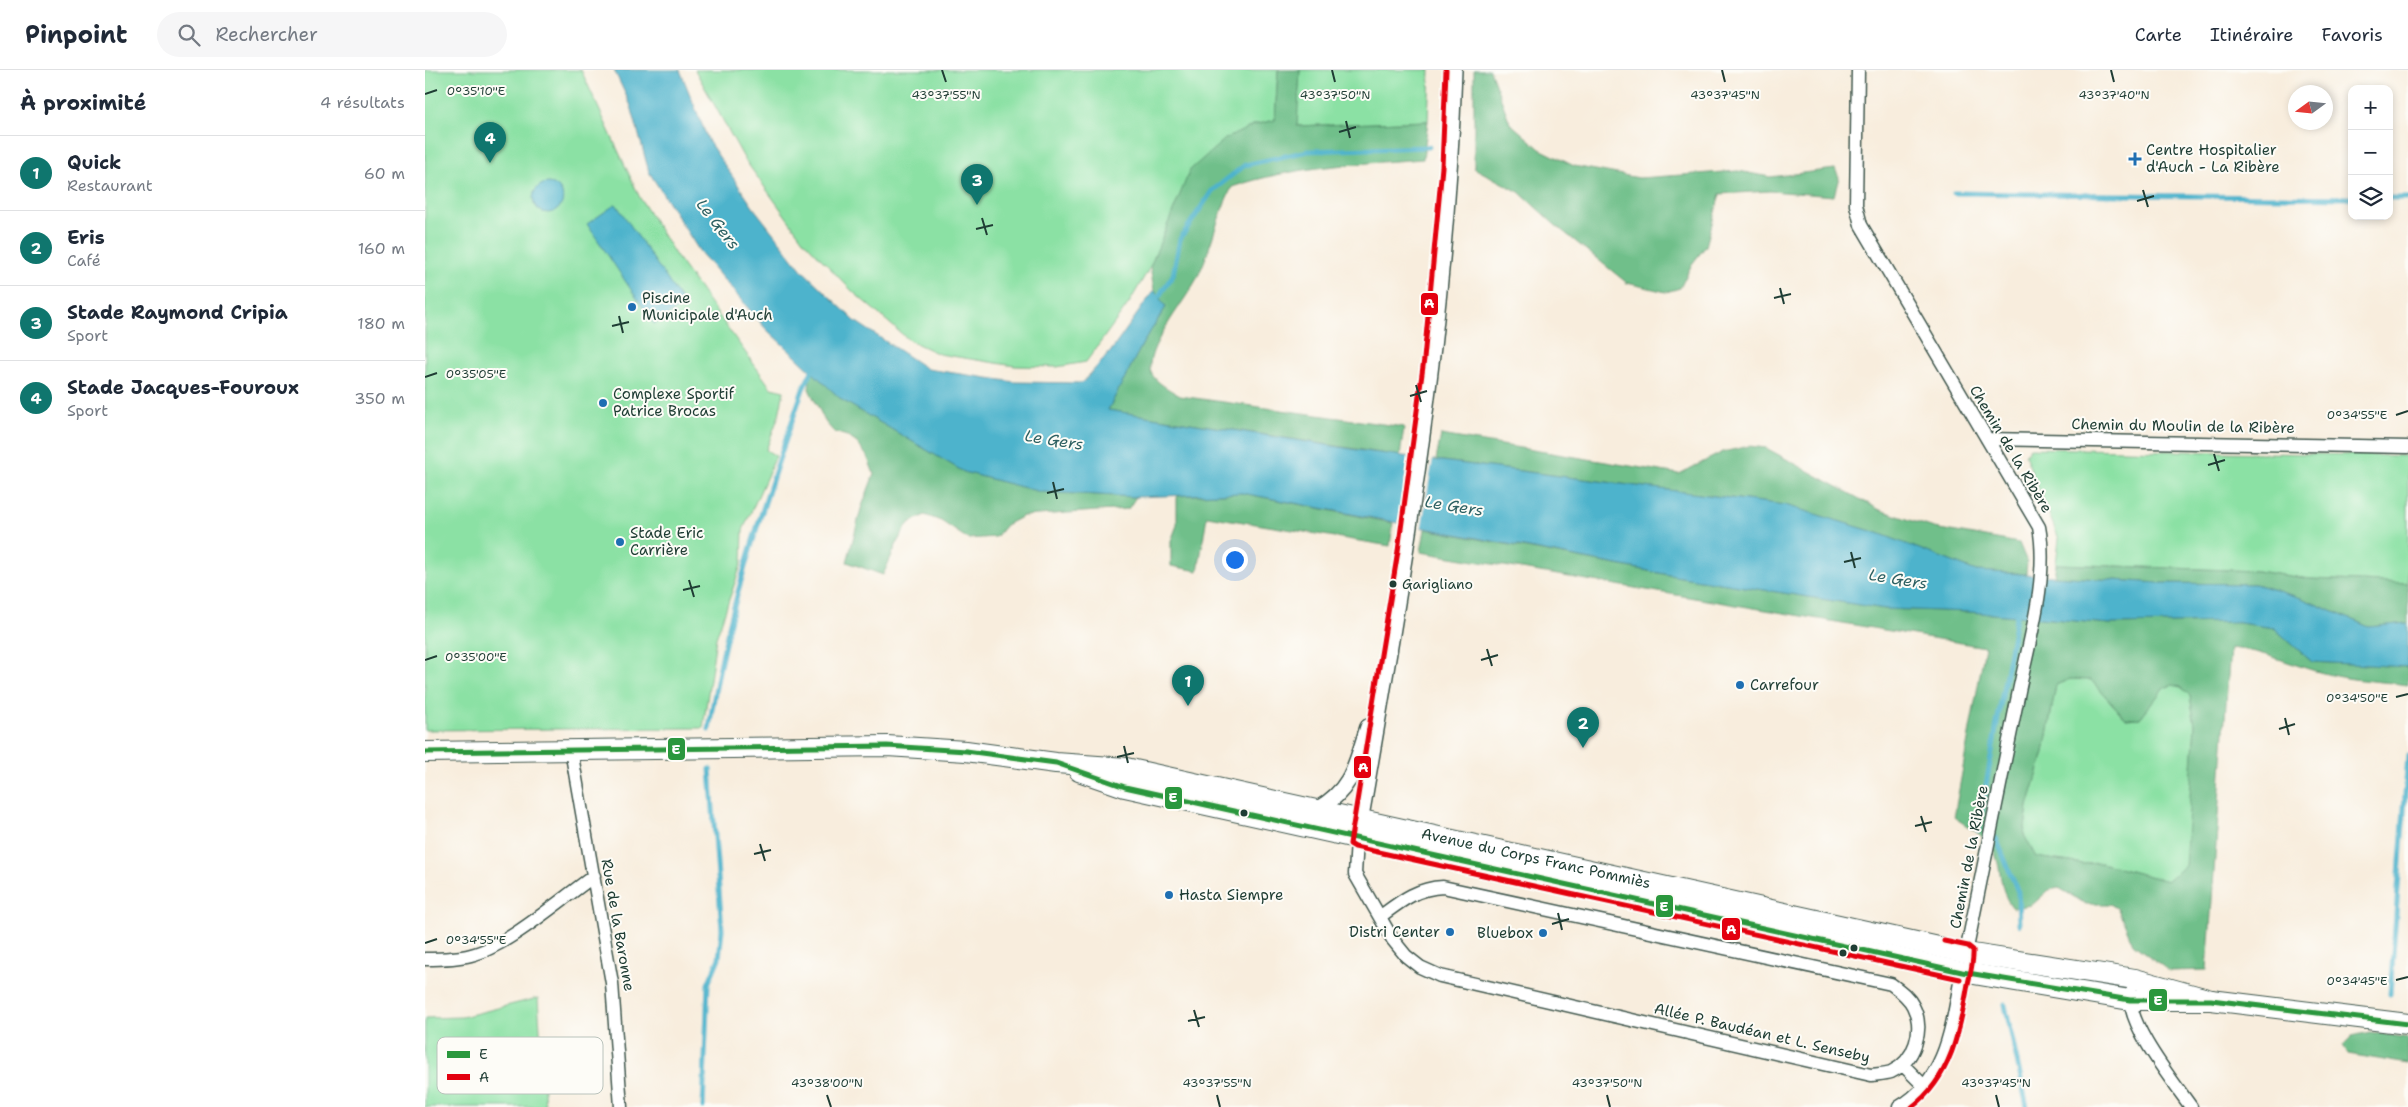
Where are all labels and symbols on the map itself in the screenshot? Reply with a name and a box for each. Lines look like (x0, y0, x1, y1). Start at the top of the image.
text: 0°35'10"E (447, 83, 505, 99)
north arrow (2288, 85, 2333, 130)
text: 43°37'55"N (911, 87, 981, 103)
text: 43°37'50"N (1300, 87, 1370, 103)
text: 43°37'45"N (1690, 87, 1760, 103)
text: 43°37'40"N (2078, 87, 2150, 103)
pin: 4 (474, 122, 506, 163)
place label: Centre Hospitalier d'Auch - La Ribère (2146, 140, 2280, 177)
marker: Centre Hospitalier d'Auch - La Ribère (2128, 152, 2142, 166)
pin: 3 (961, 164, 993, 205)
water label: Le Gers (692, 194, 744, 254)
place label: Piscine Municipale d'Auch (642, 288, 773, 325)
line badge: A (1420, 292, 1439, 316)
text: A (1424, 294, 1435, 312)
marker: Piscine Municipale d'Auch (626, 301, 638, 313)
text: 0°35'05"E (446, 366, 506, 382)
street label: Chemin de la Ribère (1965, 381, 2057, 517)
place label: Complexe Sportif Patrice Brocas (613, 384, 735, 421)
marker: Complexe Sportif Patrice Brocas (597, 397, 609, 409)
text: 0°34'55"E (2327, 407, 2387, 423)
street label: Chemin du Moulin de la Ribère (2071, 414, 2295, 438)
water label: Le Gers (1023, 425, 1085, 455)
water label: Le Gers (1423, 491, 1485, 521)
place label: Stade Eric Carrière (630, 523, 704, 560)
marker: Stade Eric Carrière (614, 536, 626, 548)
your location (1222, 547, 1248, 573)
water label: Le Gers (1867, 564, 1929, 594)
place label: Garigliano (1402, 575, 1473, 593)
marker: Garigliano (1388, 579, 1398, 589)
text: 0°35'00"E (445, 649, 507, 665)
pin: 1 (1172, 665, 1204, 706)
place label: Carrefour (1750, 675, 1819, 695)
marker: Carrefour (1734, 679, 1746, 691)
text: 0°34'50"E (2326, 690, 2388, 706)
pin: 2 (1567, 707, 1599, 748)
line badge: E (667, 737, 686, 761)
text: E (671, 740, 681, 758)
line badge: A (1353, 755, 1372, 779)
text: A (1358, 758, 1369, 776)
street label: Chemin de la Ribère (1945, 784, 1993, 930)
line badge: E (1164, 786, 1183, 810)
text: E (1168, 788, 1178, 806)
unlabelled marker (1239, 808, 1249, 818)
street label: Avenue du Corps Franc Pommiès (1419, 823, 1653, 893)
street label: Rue de la Baronne (597, 857, 639, 993)
place label: Hasta Siempre (1179, 885, 1283, 905)
marker: Hasta Siempre (1163, 889, 1175, 901)
line badge: E (1655, 894, 1674, 918)
text: E (1659, 897, 1669, 915)
line badge: A (1721, 917, 1741, 941)
text: A (1726, 920, 1737, 938)
place label: Distri Center (1349, 922, 1440, 942)
place label: Bluebox (1477, 923, 1533, 943)
marker: Distri Center (1444, 926, 1456, 938)
marker: Bluebox (1537, 927, 1549, 939)
text: 0°34'55"E (446, 932, 506, 948)
unlabelled marker (1849, 943, 1859, 953)
unlabelled marker (1838, 948, 1848, 958)
text: 0°34'45"E (2327, 973, 2387, 989)
line badge: E (2148, 988, 2168, 1012)
text: E (2153, 991, 2163, 1009)
street label: Allée P. Baudéan et L. Senseby (1652, 998, 1872, 1068)
legend (437, 1037, 603, 1094)
text: E (479, 1045, 488, 1063)
text: A (479, 1068, 489, 1086)
text: 43°38'00"N (791, 1075, 863, 1091)
text: 43°37'55"N (1182, 1075, 1252, 1091)
text: 43°37'50"N (1572, 1075, 1642, 1091)
text: 43°37'45"N (1961, 1075, 2031, 1091)

